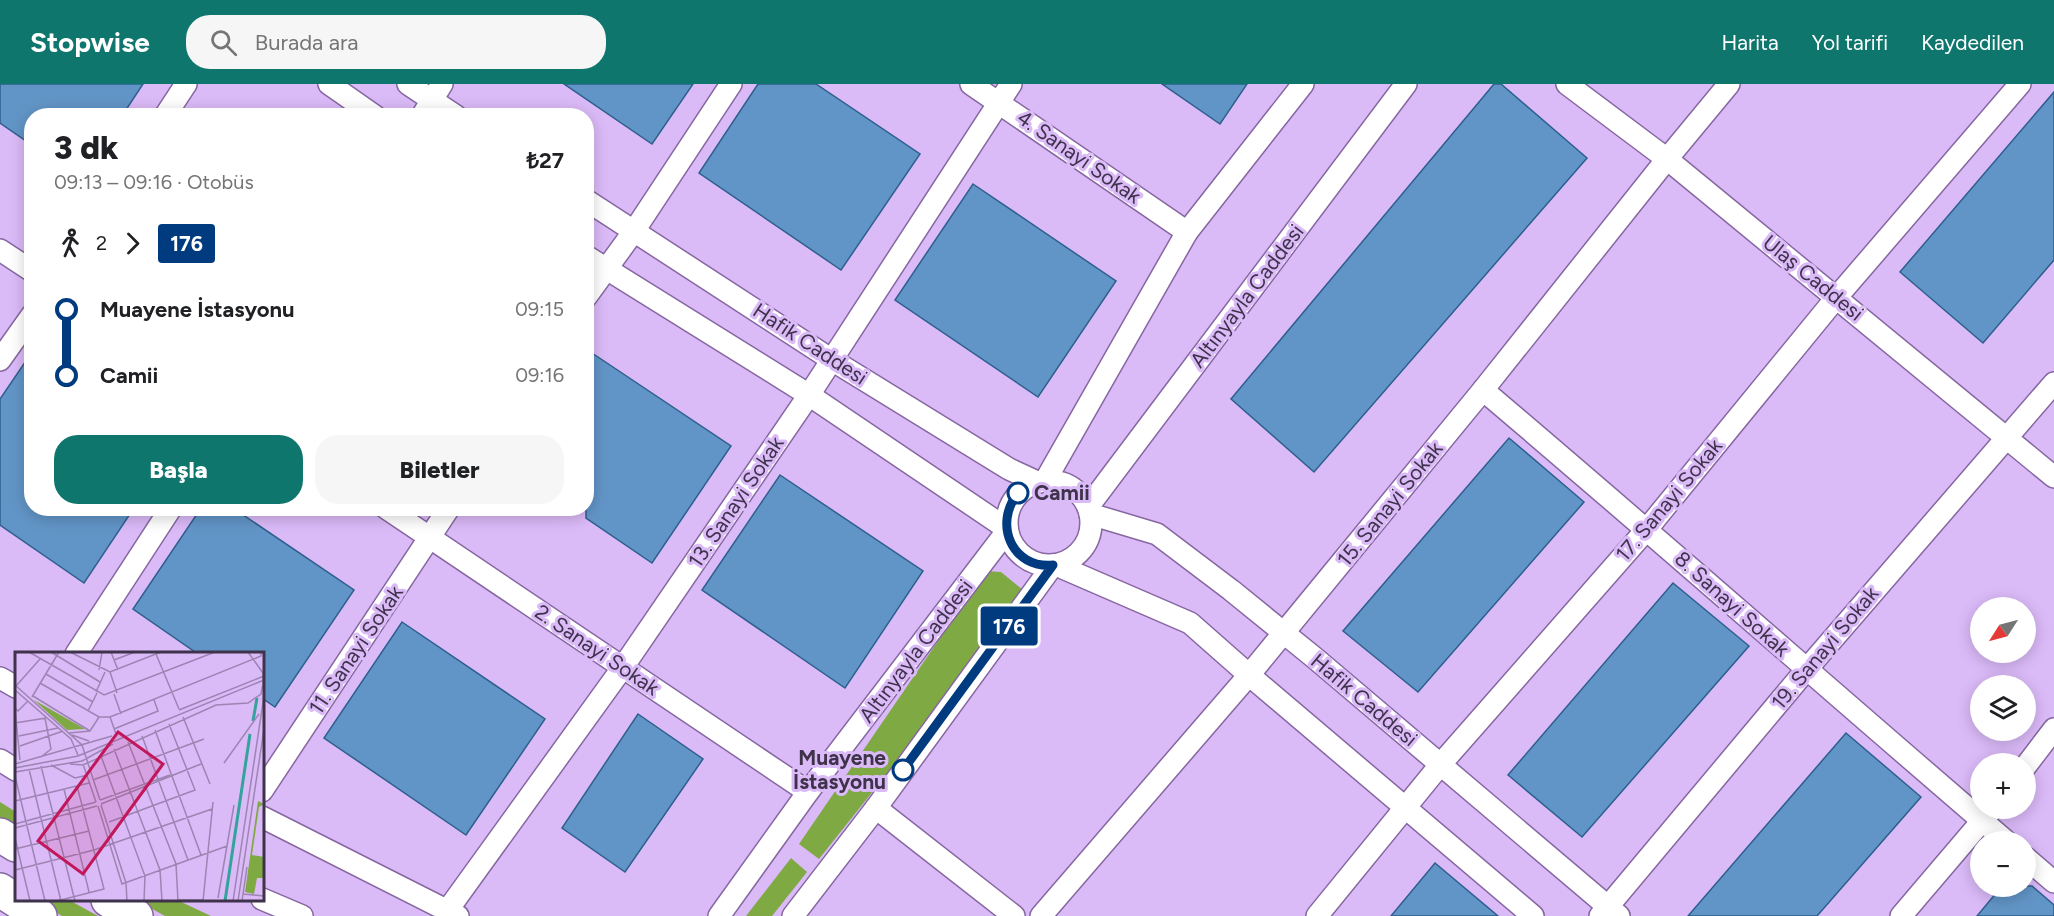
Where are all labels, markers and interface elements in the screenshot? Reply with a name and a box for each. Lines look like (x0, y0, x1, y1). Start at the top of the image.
search box (186, 15, 606, 69)
text: Stopwise (30, 25, 150, 59)
icon: search (207, 26, 240, 59)
text: Burada ara (255, 29, 359, 56)
text: Harita (1722, 30, 1779, 55)
text: Yol tarifi (1812, 30, 1888, 55)
text: Kaydedilen (1921, 30, 2024, 55)
street label: 4. Sanayi Sokak (1013, 105, 1147, 209)
text: 3 dk (54, 128, 119, 167)
text: ₺27 (526, 147, 564, 174)
text: 09:13 – 09:16 · Otobüs (54, 170, 254, 194)
street label: Altınyayla Caddesi (1185, 219, 1309, 372)
icon: walk (54, 227, 87, 260)
icon: forward (116, 227, 149, 260)
street label: Ulaş Caddesi (1758, 230, 1869, 326)
text: 2 (96, 231, 107, 255)
text: 176 (170, 231, 203, 256)
text: Muayene İstasyonu (100, 296, 295, 323)
text: 09:15 (515, 297, 564, 321)
street label: Hafik Caddesi (749, 297, 872, 390)
text: Camii (100, 362, 158, 389)
text: 09:16 (515, 363, 564, 387)
street label: 13. Sanayi Sokak (683, 431, 789, 572)
street label: 17. Sanayi Sokak (1610, 433, 1728, 566)
button: Başla (54, 435, 303, 504)
button: Biletler (315, 435, 564, 504)
street label: 15. Sanayi Sokak (1332, 436, 1448, 571)
place label: Camii (1034, 480, 1090, 505)
marker: Camii (1007, 482, 1029, 504)
street label: 8. Sanayi Sokak (1670, 546, 1795, 662)
street label: Altınyayla Caddesi (854, 574, 978, 727)
street label: 11. Sanayi Sokak (303, 580, 408, 719)
street label: 19. Sanayi Sokak (1766, 580, 1884, 714)
north arrow (1970, 597, 2036, 663)
map controls (1970, 597, 2036, 897)
street label: 2. Sanayi Sokak (531, 599, 665, 701)
line badge: 176 (974, 606, 1044, 646)
text: 176 (993, 614, 1025, 639)
street label: Hafik Caddesi (1306, 648, 1423, 751)
inset map (15, 652, 264, 901)
button: layers (1970, 675, 2036, 741)
place label: Muayene İstasyonu (793, 745, 886, 794)
button: + (1970, 753, 2036, 819)
marker: Muayene İstasyonu (892, 759, 914, 781)
button: − (1970, 831, 2036, 897)

